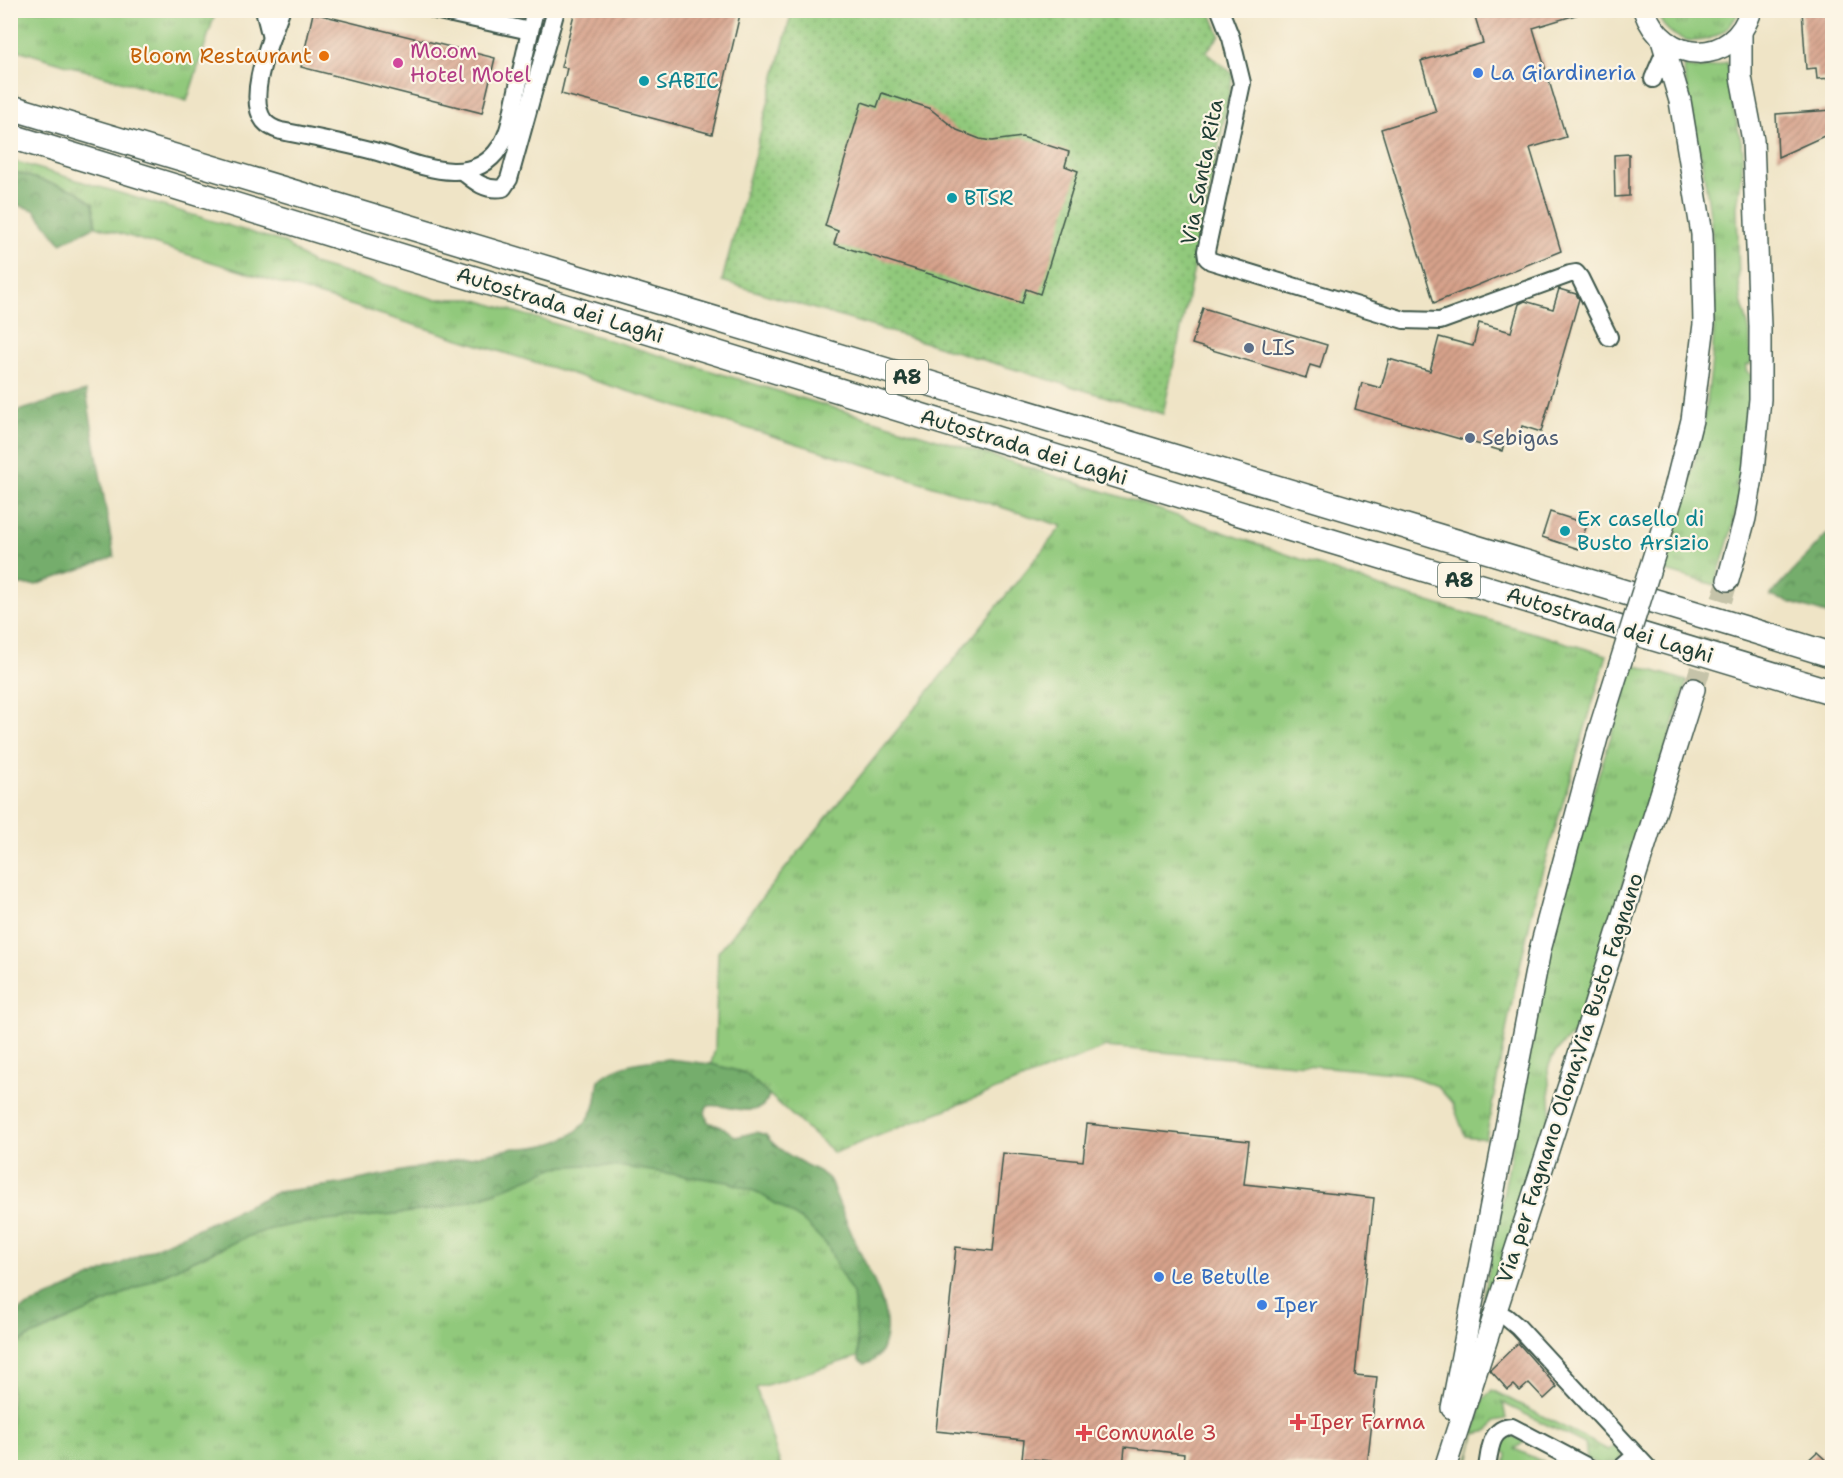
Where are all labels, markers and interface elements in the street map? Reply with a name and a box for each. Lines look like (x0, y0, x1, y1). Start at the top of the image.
place label: Mo.om Hotel Motel (410, 37, 531, 89)
place label: Bloom Restaurant (130, 42, 312, 70)
marker: Bloom Restaurant (317, 49, 331, 63)
marker: Mo.om Hotel Motel (391, 56, 405, 70)
place label: La Giardineria (1490, 59, 1636, 87)
marker: La Giardineria (1471, 66, 1485, 80)
place label: SABIC (656, 67, 719, 95)
marker: SABIC (637, 74, 651, 88)
street label: Via Santa Rita (1174, 97, 1230, 247)
place label: BTSR (964, 184, 1013, 212)
marker: BTSR (945, 191, 959, 205)
street label: Autostrada dei Laghi (453, 260, 667, 350)
place label: LIS (1261, 334, 1295, 362)
marker: LIS (1242, 341, 1256, 355)
road number: A8 (886, 360, 928, 394)
street label: Autostrada dei Laghi (917, 402, 1131, 492)
place label: Sebigas (1482, 424, 1559, 452)
marker: Sebigas (1463, 431, 1477, 445)
place label: Ex casello di Busto Arsizio (1577, 505, 1709, 557)
marker: Ex casello di Busto Arsizio (1558, 524, 1572, 538)
road number: A8 (1438, 563, 1480, 597)
street label: Autostrada dei Laghi (1503, 580, 1717, 670)
street label: Via per Fagnano Olona;Via Busto Fagnano (1490, 869, 1650, 1287)
place label: Le Betulle (1171, 1263, 1270, 1291)
marker: Le Betulle (1152, 1270, 1166, 1284)
place label: Iper (1274, 1291, 1318, 1319)
marker: Iper (1255, 1298, 1269, 1312)
place label: Iper Farma (1310, 1408, 1425, 1436)
marker: Iper Farma (1291, 1415, 1305, 1429)
place label: Comunale 3 (1096, 1419, 1217, 1447)
marker: Comunale 3 (1077, 1426, 1091, 1440)

